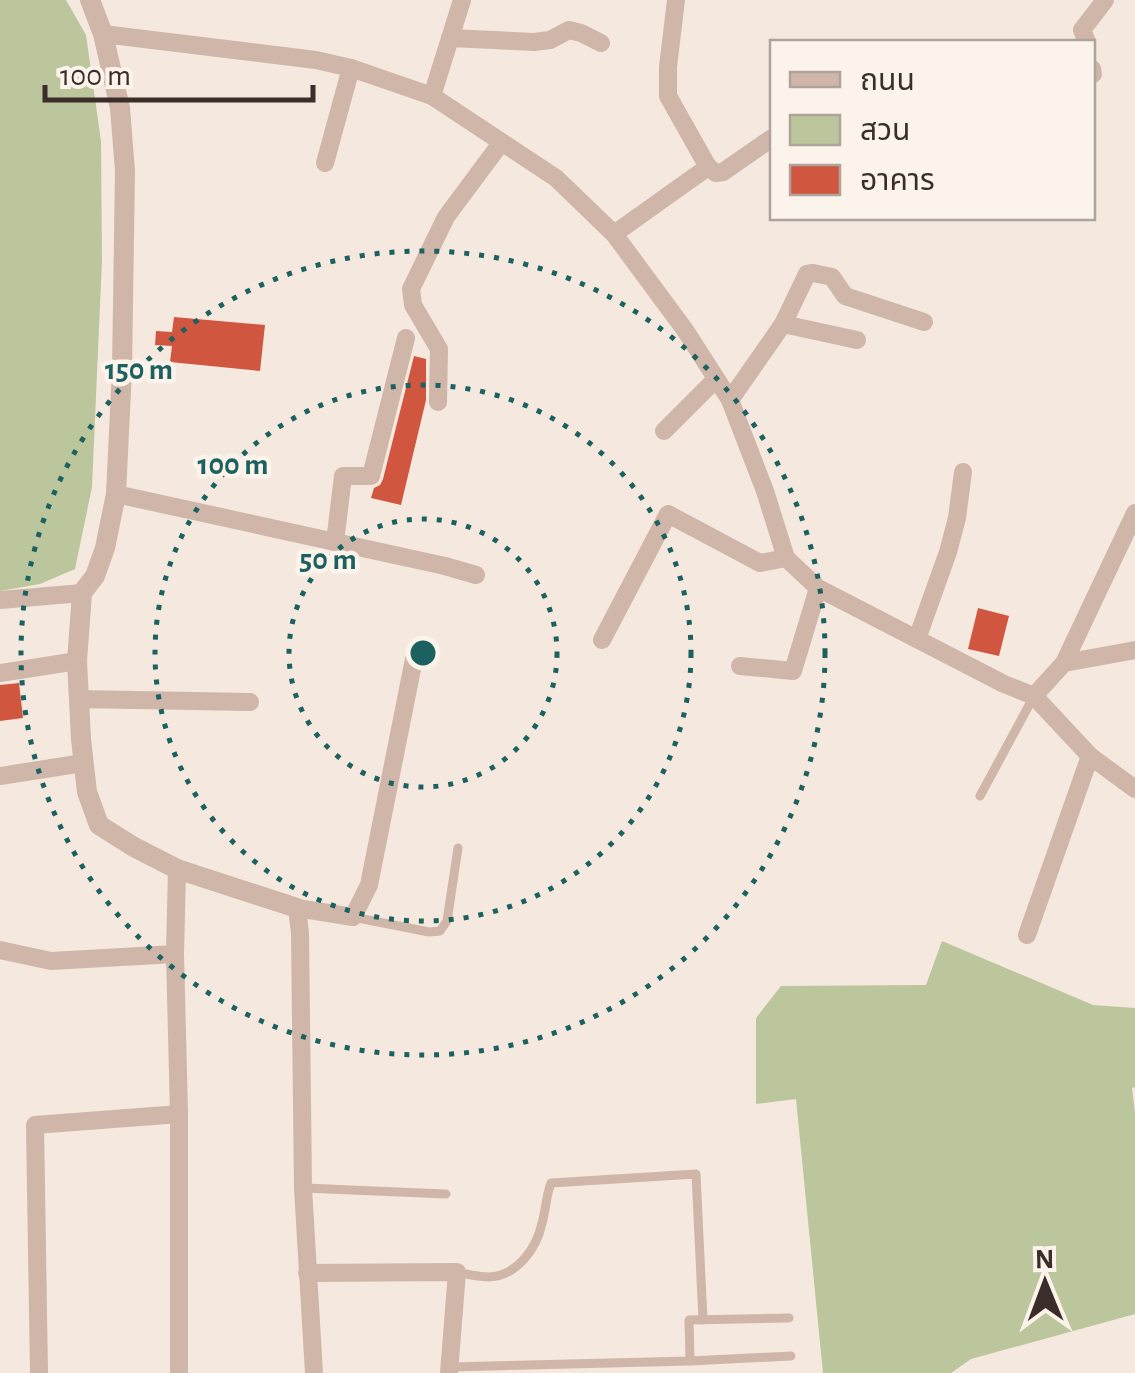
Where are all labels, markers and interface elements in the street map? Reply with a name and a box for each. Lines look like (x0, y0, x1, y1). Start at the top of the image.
scale bar (45, 40, 312, 102)
legend (770, 40, 1095, 220)
text: 100 m (60, 61, 131, 91)
text: ถนน (860, 66, 915, 96)
text: สวน (860, 116, 910, 146)
text: อาคาร (860, 166, 935, 196)
text: 150 m (105, 355, 173, 385)
text: 100 m (198, 450, 268, 480)
text: 50 m (299, 545, 357, 575)
centre of rings (405, 635, 441, 671)
north arrow (995, 1233, 1095, 1333)
text: N (1035, 1246, 1055, 1274)

